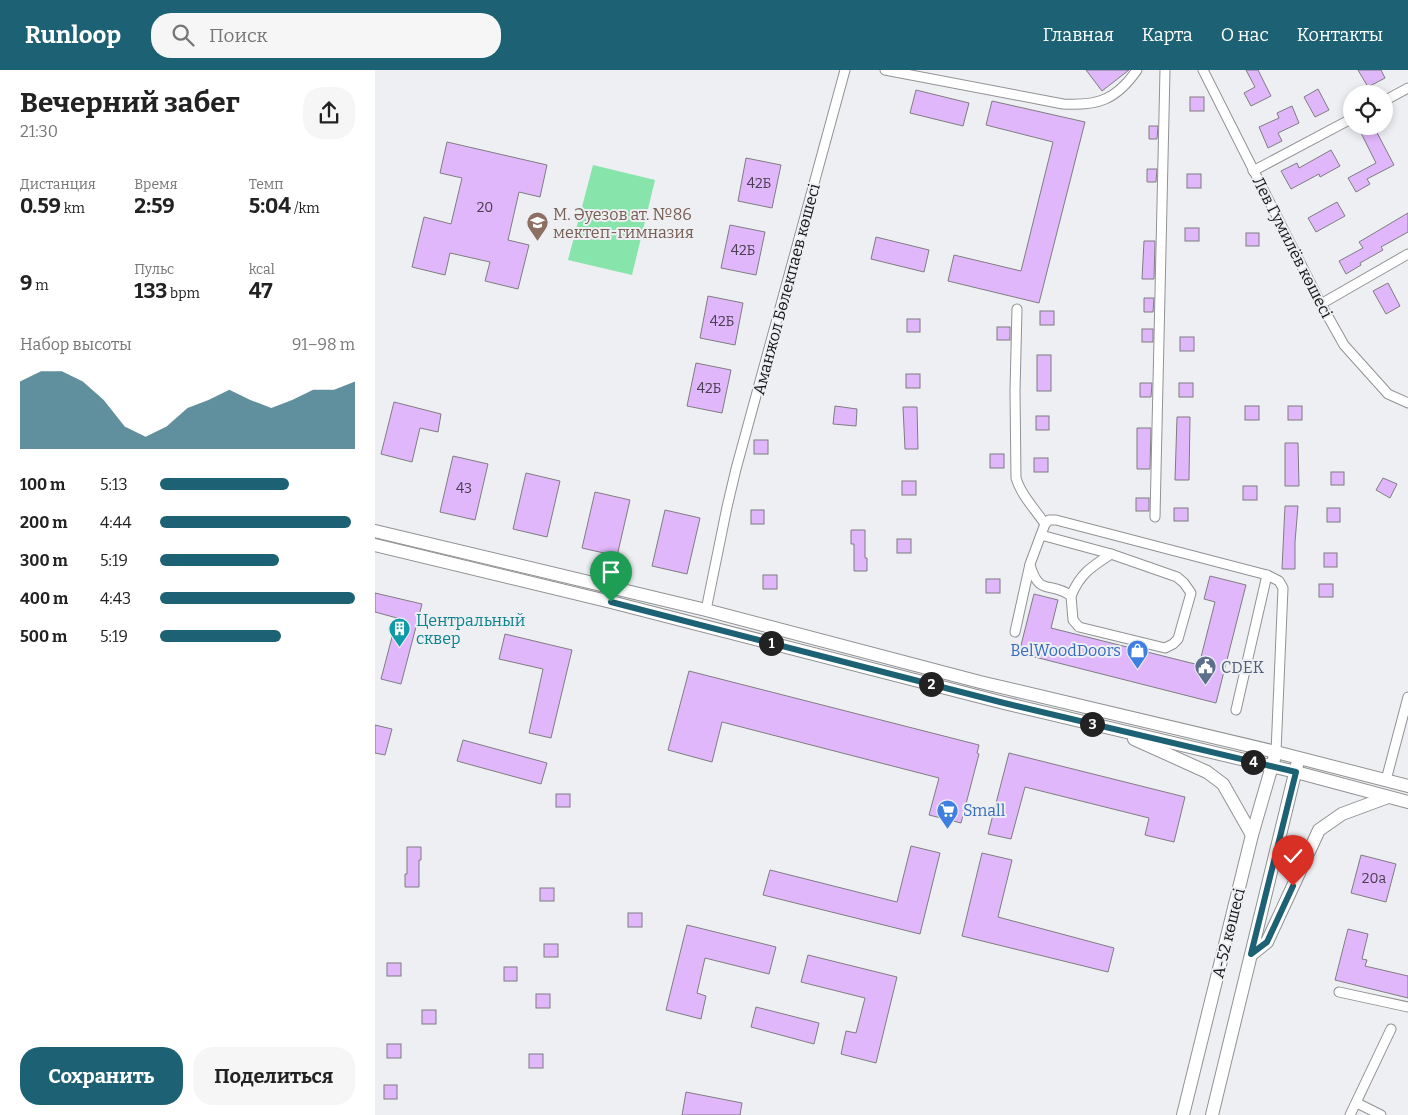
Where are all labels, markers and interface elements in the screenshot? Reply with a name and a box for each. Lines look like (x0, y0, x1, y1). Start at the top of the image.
search box (151, 13, 501, 58)
text: Runloop (25, 21, 121, 49)
icon: search (169, 21, 197, 49)
text: Поиск (209, 24, 268, 47)
text: Главная (1043, 24, 1114, 46)
text: Карта (1142, 24, 1193, 46)
text: О нас (1221, 24, 1269, 46)
text: Контакты (1297, 24, 1383, 46)
map controls (1343, 85, 1393, 135)
button: locate (1343, 85, 1393, 135)
text: Вечерний забег (20, 86, 240, 119)
button: share (303, 87, 355, 139)
text: 21:30 (20, 122, 58, 141)
street label: Лев Гумилёв көшесі (1249, 173, 1337, 321)
house number: 42Б (747, 175, 771, 192)
text: Дистанция (20, 176, 96, 193)
text: Время (134, 176, 177, 193)
text: Темп (249, 176, 284, 193)
street label: Аманжол Бөлекпаев көшесі (749, 181, 824, 397)
text: 0.59 (20, 193, 61, 219)
text: 2:59 (134, 193, 175, 219)
text: 5:04 (249, 193, 291, 219)
house number: 20 (477, 199, 493, 216)
text: km (61, 200, 85, 217)
text: /km (291, 200, 320, 217)
place label: М. Әуезов ат. №86 мектеп-гимназия (553, 205, 694, 242)
school or university icon: М. Әуезов ат. №86 мектеп-гимназия (525, 211, 549, 242)
house number: 42Б (731, 242, 755, 259)
text: Пульс (134, 261, 174, 278)
text: kcal (249, 261, 275, 278)
text: 9 (20, 270, 32, 296)
text: m (32, 277, 49, 294)
text: 133 (134, 278, 167, 304)
text: 47 (249, 278, 273, 304)
text: bpm (167, 285, 200, 302)
house number: 42Б (710, 313, 734, 330)
text: Набор высоты (20, 335, 132, 354)
text: 91–98 m (292, 335, 355, 354)
house number: 42Б (697, 380, 721, 397)
text: 100 m (20, 475, 65, 494)
text: 5:13 (100, 475, 128, 494)
house number: 43 (456, 480, 472, 497)
text: 200 m (20, 513, 67, 532)
text: 4:44 (100, 513, 132, 532)
text: 300 m (20, 551, 68, 570)
text: 5:19 (100, 551, 128, 570)
pin (590, 551, 632, 602)
icon: arrive (597, 558, 625, 586)
text: 400 m (20, 589, 68, 608)
text: 4:43 (100, 589, 131, 608)
place label: Центральный сквер (416, 611, 525, 648)
building icon: Центральный сквер (388, 617, 412, 648)
text: 500 m (20, 627, 67, 646)
text: 5:19 (100, 627, 128, 646)
pin: 1 (759, 630, 783, 656)
text: 1 (768, 635, 775, 652)
shop icon: BelWoodDoors (1125, 638, 1149, 669)
place label: BelWoodDoors (1010, 641, 1121, 660)
public building icon: CDEK (1193, 655, 1217, 686)
place label: CDEK (1221, 658, 1265, 677)
pin: 2 (919, 672, 943, 696)
text: 2 (928, 676, 935, 693)
pin: 3 (1079, 712, 1105, 736)
text: 3 (1088, 716, 1097, 733)
pin: 4 (1241, 750, 1265, 774)
text: 4 (1249, 754, 1258, 771)
supermarket icon: Small (935, 798, 959, 829)
place label: Small (963, 801, 1006, 820)
pin (1272, 835, 1314, 886)
icon: check (1279, 842, 1307, 870)
house number: 20а (1362, 870, 1386, 887)
street label: А-52 көшесі (1208, 886, 1249, 980)
button: Сохранить (20, 1047, 183, 1105)
button: Поделиться (193, 1047, 355, 1105)

